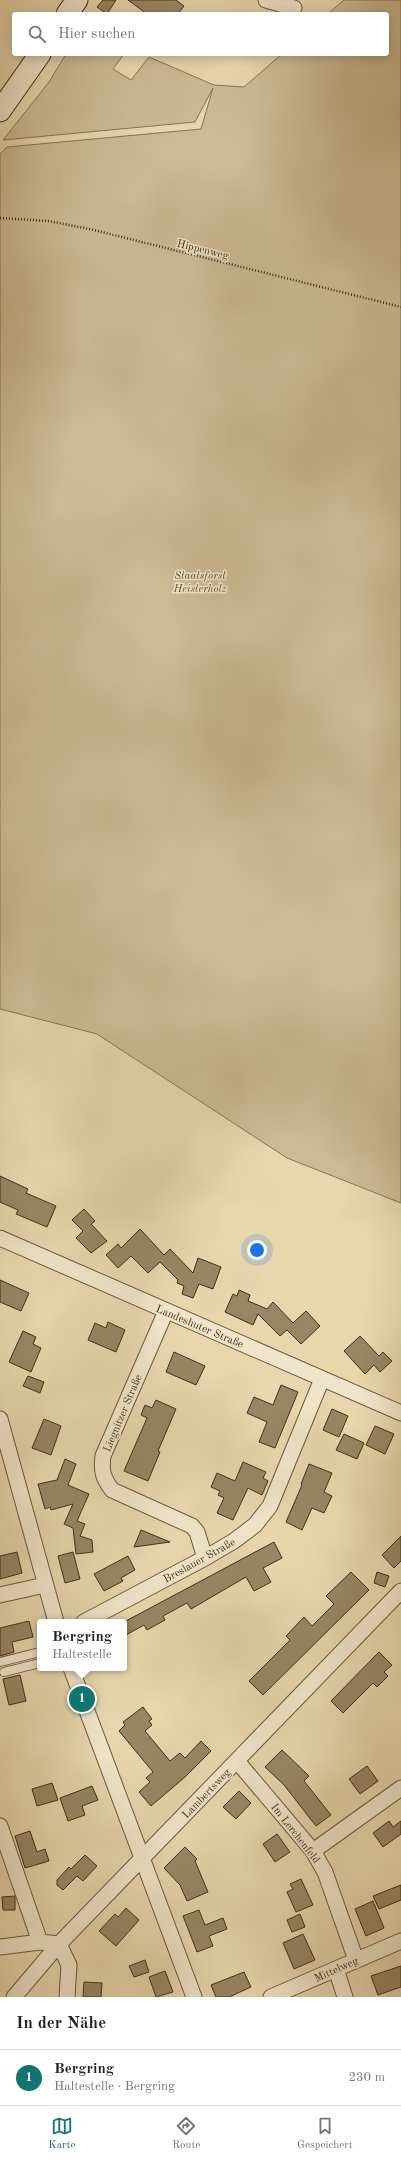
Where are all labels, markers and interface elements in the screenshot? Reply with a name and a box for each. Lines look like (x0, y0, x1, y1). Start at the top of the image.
search box (12, 12, 389, 56)
icon: search (26, 23, 48, 45)
text: Hier suchen (58, 27, 135, 42)
street label: Hippenweg (176, 239, 230, 262)
park label: Staatsforst Heisterholz (172, 571, 227, 595)
your location (247, 1240, 267, 1260)
street label: Landeshuter Straße (154, 1304, 245, 1351)
street label: Liegnitzer Straße (102, 1373, 145, 1454)
street label: Breslauer Straße (162, 1537, 238, 1586)
popup (37, 1619, 127, 1671)
text: Bergring (52, 1630, 112, 1645)
text: Haltestelle (52, 1648, 112, 1661)
pin: 1 (69, 1684, 95, 1714)
street label: Lambertsweg (181, 1767, 233, 1821)
street label: Im Lerchenfeld (268, 1802, 322, 1866)
street label: Mittelweg (313, 1956, 360, 1985)
text: In der Nähe (16, 2015, 106, 2032)
text: Bergring (54, 2062, 114, 2077)
text: 1 (25, 2071, 33, 2084)
text: 230 m (348, 2071, 385, 2084)
text: Haltestelle · Bergring (54, 2080, 175, 2093)
tab: Karte (48, 2115, 76, 2153)
tab: Route (172, 2115, 200, 2153)
tab: Gespeichert (297, 2115, 353, 2153)

